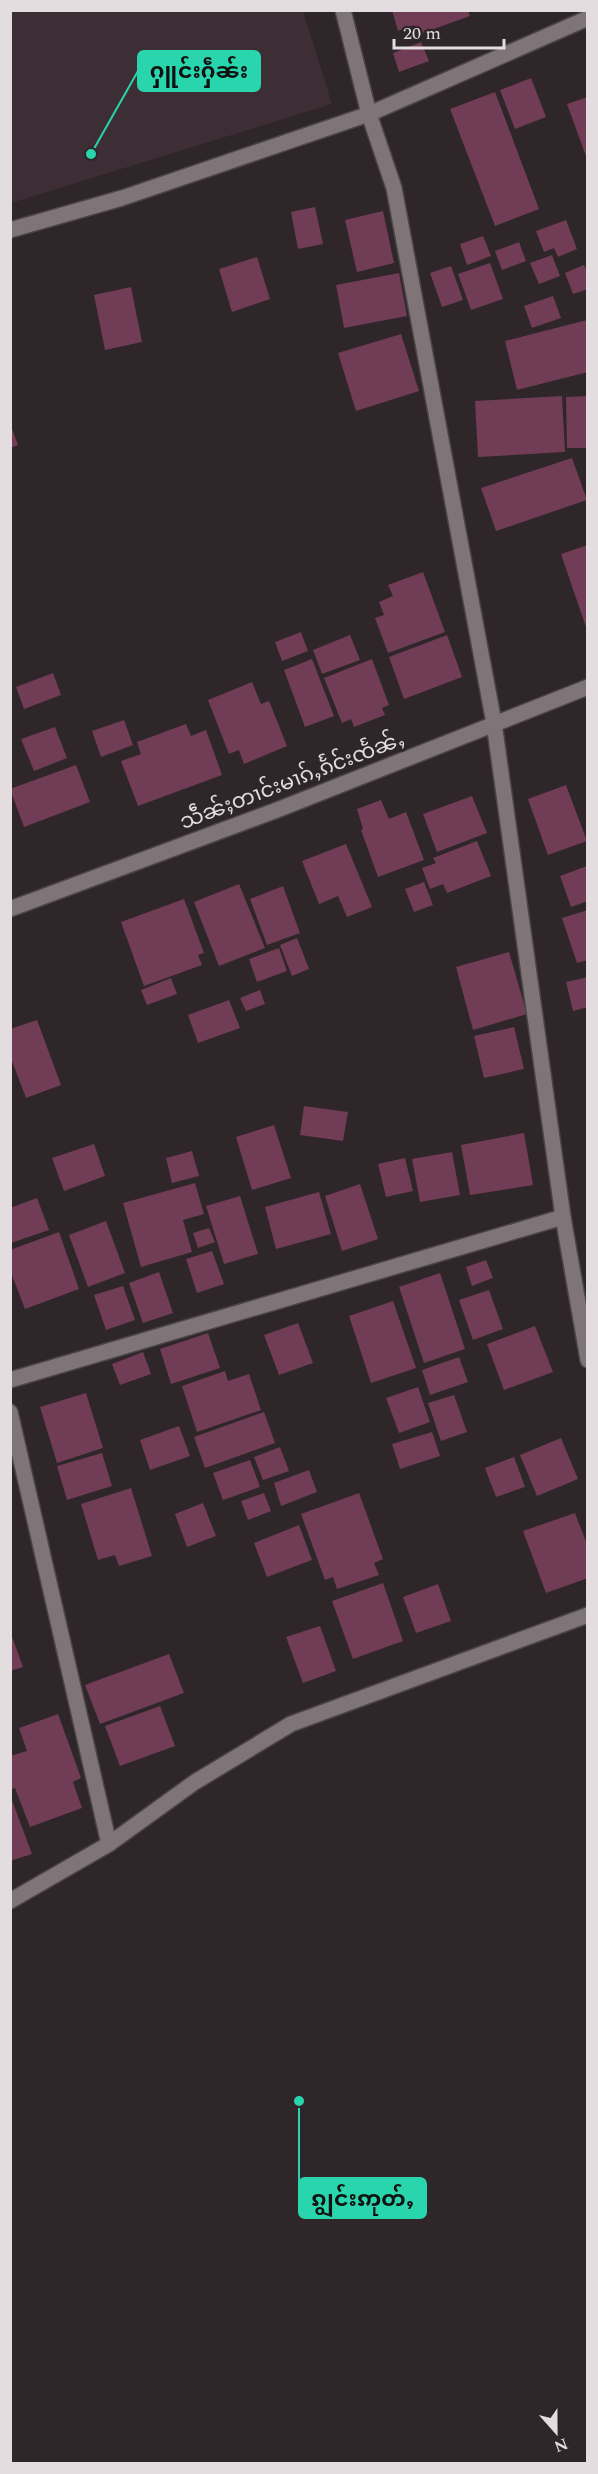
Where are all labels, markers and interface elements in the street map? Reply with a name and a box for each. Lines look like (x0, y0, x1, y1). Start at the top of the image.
scale bar (394, 12, 504, 50)
text: 20 m (403, 20, 441, 47)
callout: ႁူင်းႁဵၼ်း (138, 51, 260, 91)
text: ႁူင်းႁဵၼ်း (150, 55, 248, 88)
street label: သဵၼ်ႈတၢင်းမၢၵ်ႇၵႅင်းၸႅၼ်ႇ (175, 722, 409, 839)
callout: ၵျွင်းဢုတ်ႇ (299, 2178, 426, 2218)
text: ၵျွင်းဢုတ်ႇ (311, 2183, 415, 2218)
north arrow (526, 2402, 586, 2462)
text: N (551, 2432, 571, 2459)

